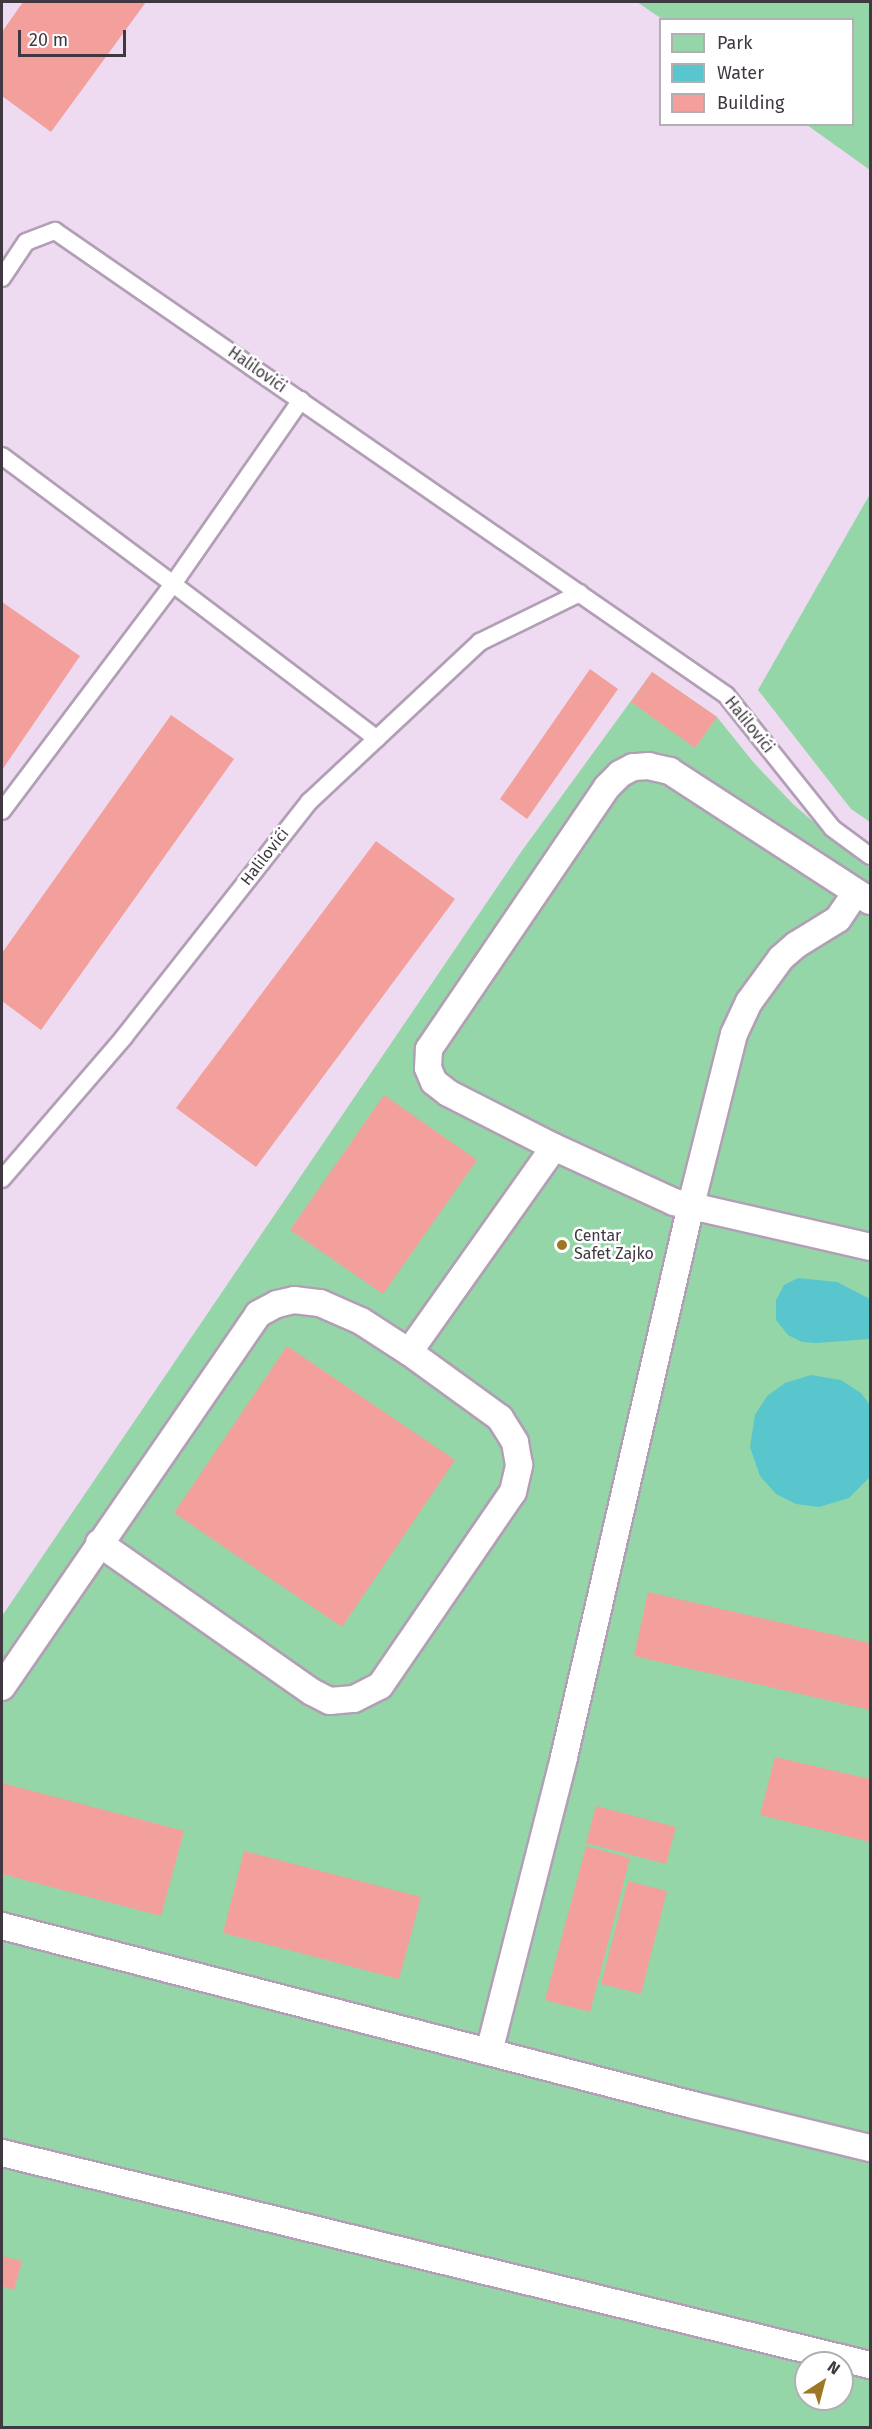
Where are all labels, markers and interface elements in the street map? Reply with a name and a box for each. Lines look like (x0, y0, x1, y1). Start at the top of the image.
scale bar (21, 18, 129, 56)
legend (659, 18, 854, 126)
text: 20 m (29, 29, 68, 51)
text: Park (717, 32, 752, 54)
text: Water (717, 62, 764, 84)
text: Building (717, 92, 784, 114)
street label: Halilovići (224, 343, 290, 397)
street label: Halilovići (720, 693, 778, 757)
street label: Halilovići (237, 825, 293, 889)
place label: Centar Safet Zajko (574, 1226, 654, 1264)
marker: Centar Safet Zajko (555, 1238, 569, 1252)
north arrow (794, 2351, 854, 2411)
text: N (824, 2357, 844, 2378)

